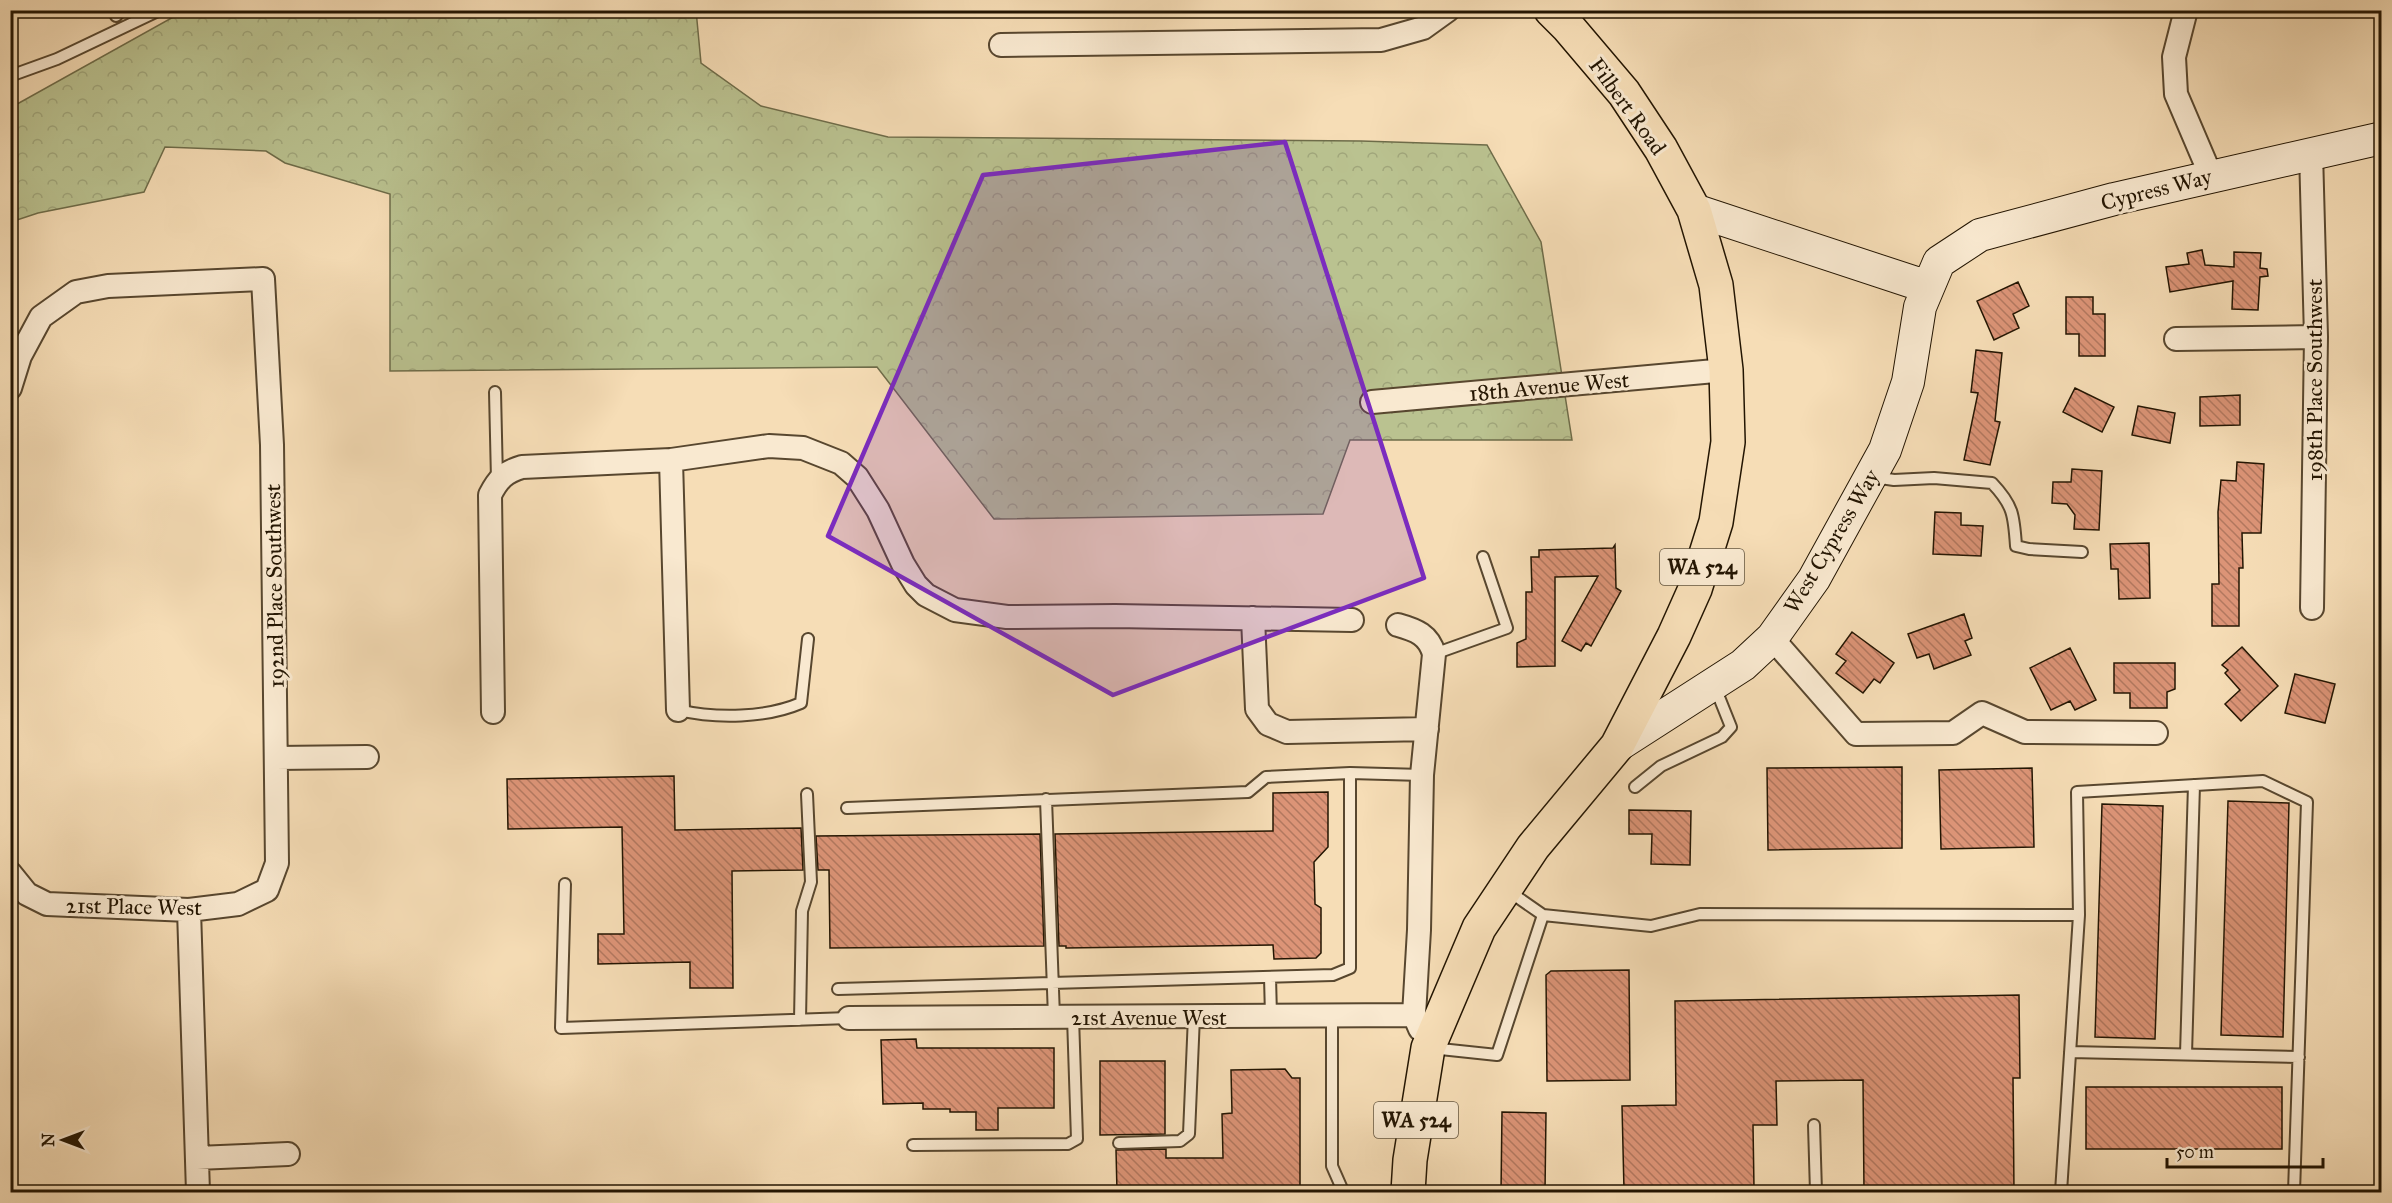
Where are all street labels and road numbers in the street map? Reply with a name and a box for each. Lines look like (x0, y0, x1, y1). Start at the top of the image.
street label: Filbert Road (1583, 52, 1672, 160)
street label: Cypress Way (2098, 163, 2215, 216)
street label: 198th Place Southwest (2301, 279, 2328, 481)
street label: 18th Avenue West (1468, 366, 1631, 407)
street label: West Cypress Way (1778, 464, 1885, 618)
street label: 192nd Place Southwest (259, 483, 290, 688)
road number: WA 524 (1660, 549, 1744, 585)
street label: 21st Place West (66, 892, 202, 921)
street label: 21st Avenue West (1071, 1004, 1227, 1031)
road number: WA 524 (1374, 1102, 1458, 1138)

